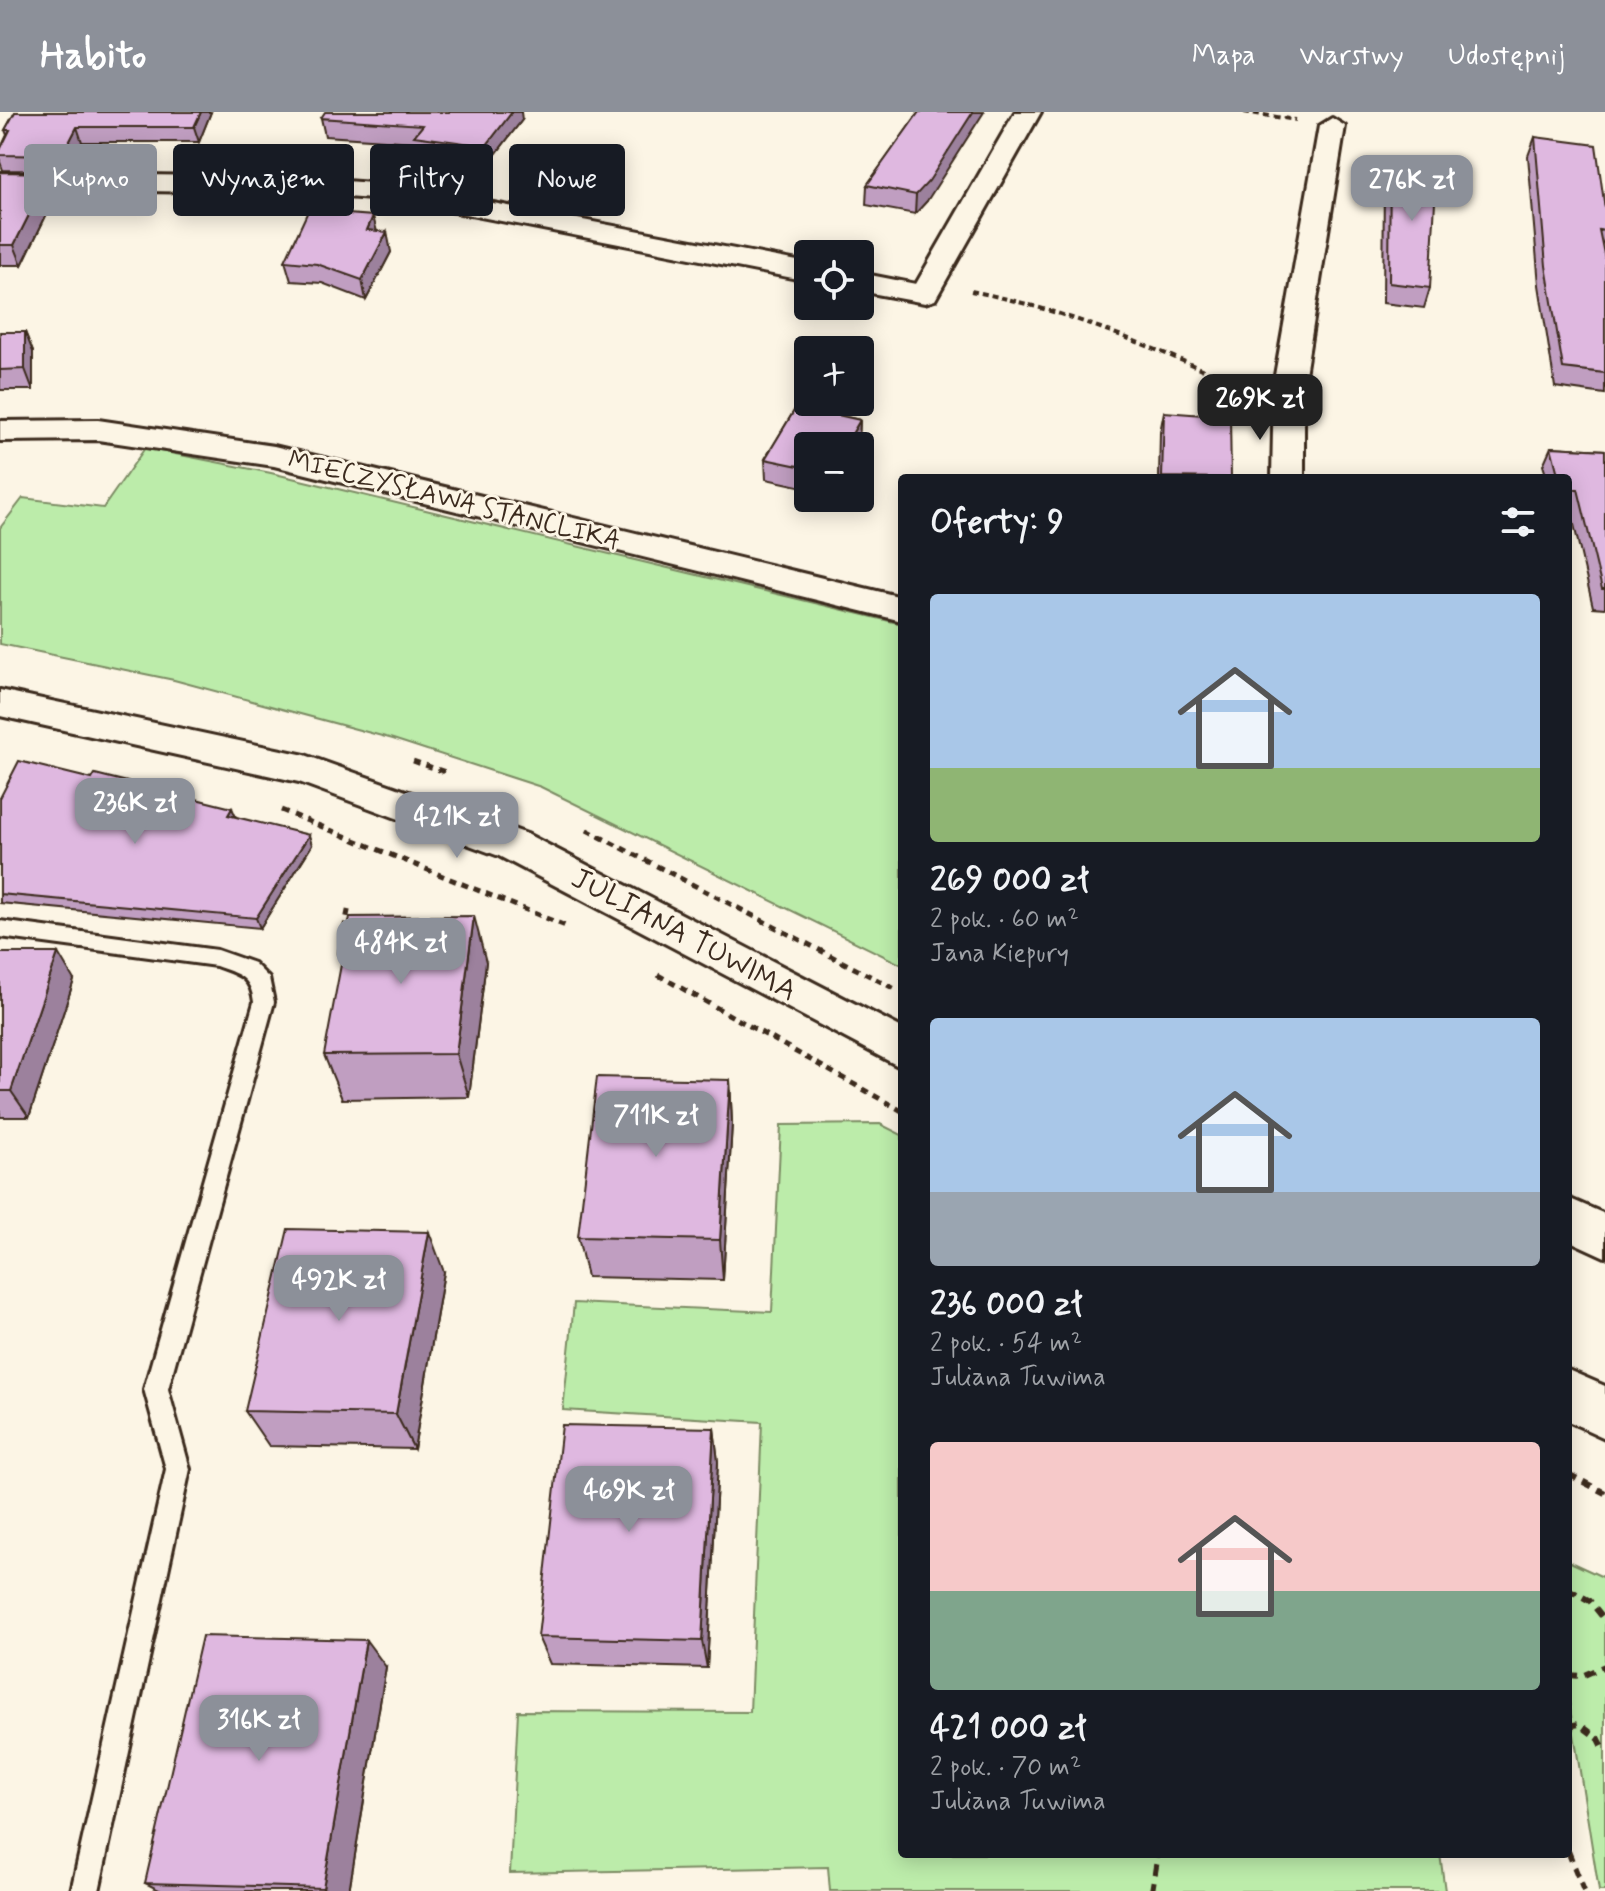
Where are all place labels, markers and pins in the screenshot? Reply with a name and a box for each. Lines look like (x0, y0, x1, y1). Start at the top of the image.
pin: 276K zł (1338, 155, 1486, 223)
pin: 269K zł (1186, 374, 1334, 442)
pin: 236K zł (61, 778, 209, 846)
pin: 421K zł (383, 792, 531, 860)
pin: 484K zł (327, 918, 475, 986)
pin: 711K zł (582, 1091, 730, 1159)
pin: 492K zł (265, 1255, 413, 1323)
pin: 469K zł (555, 1466, 703, 1534)
pin: 316K zł (185, 1695, 333, 1763)

